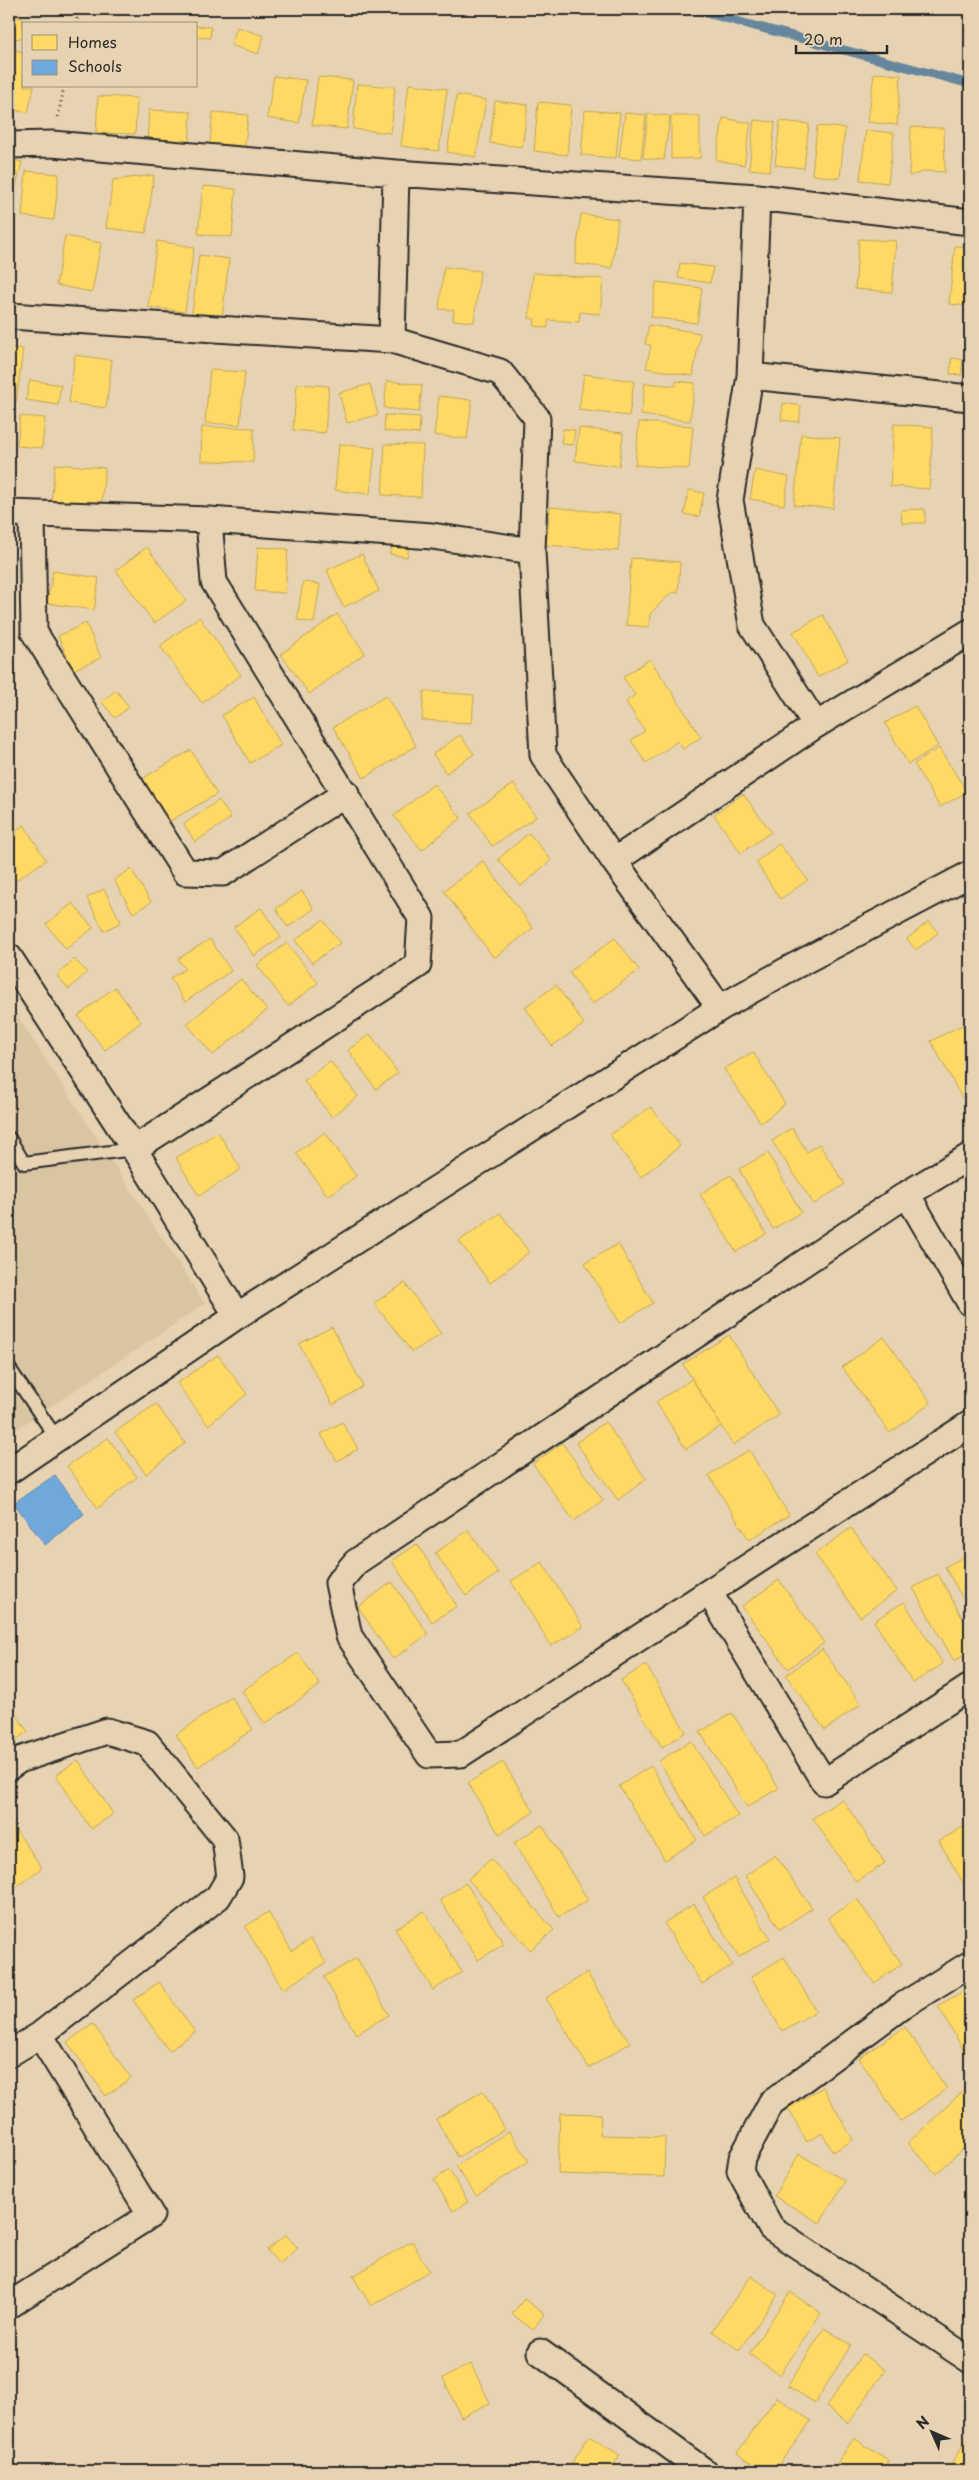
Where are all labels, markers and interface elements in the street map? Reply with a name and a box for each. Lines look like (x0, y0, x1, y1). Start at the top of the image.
legend (22, 22, 198, 88)
scale bar (796, 22, 888, 54)
text: 20 m (804, 27, 843, 50)
text: Homes (68, 30, 117, 53)
text: Schools (68, 54, 122, 77)
north arrow (906, 2408, 956, 2458)
text: N (911, 2411, 934, 2434)

